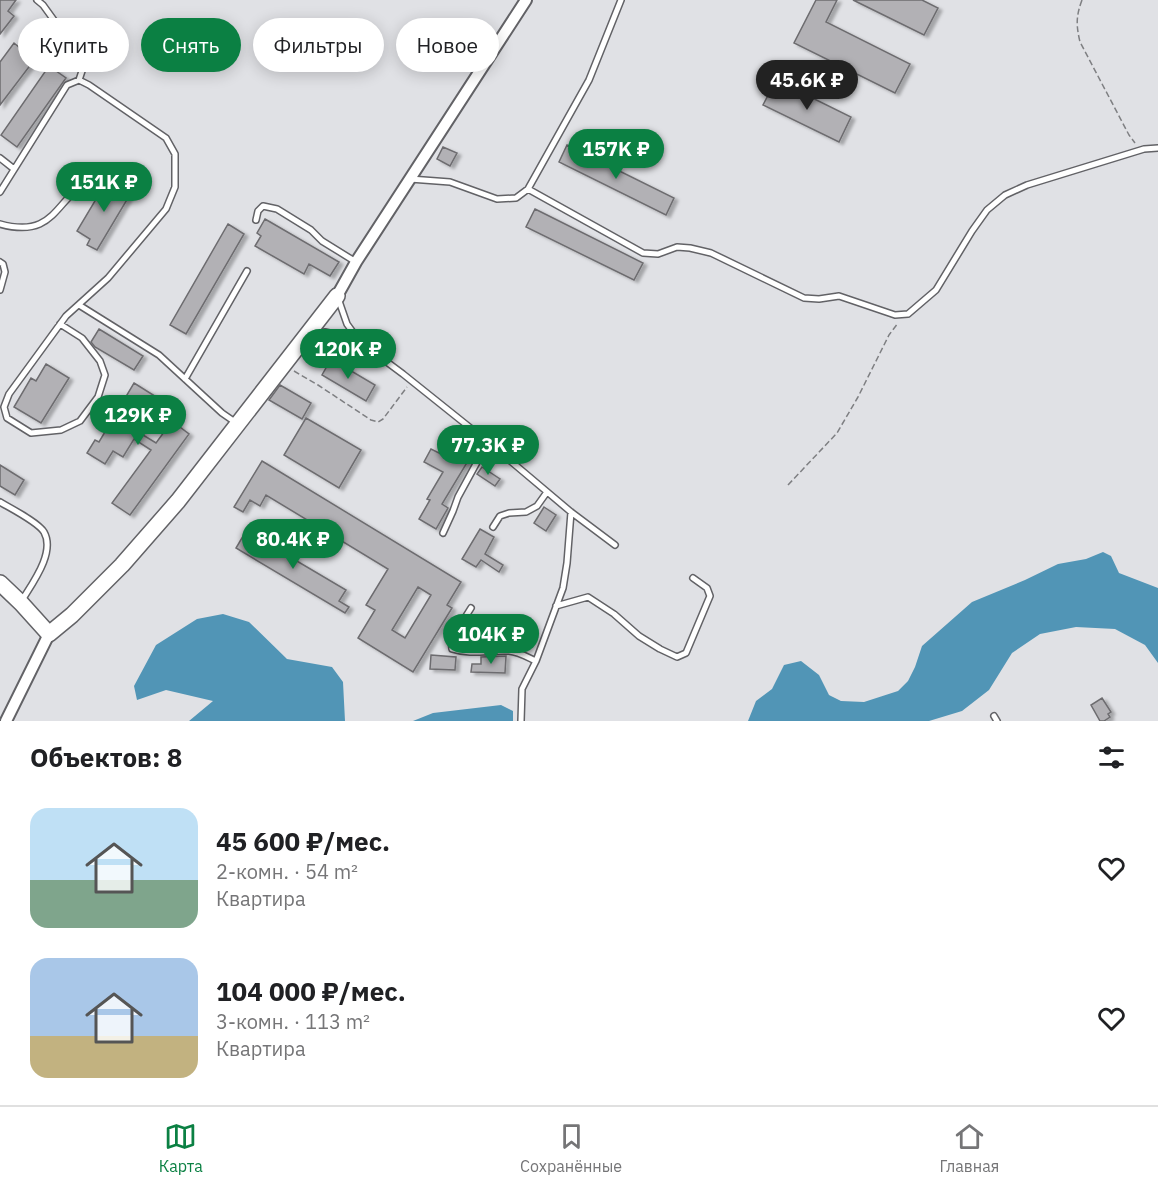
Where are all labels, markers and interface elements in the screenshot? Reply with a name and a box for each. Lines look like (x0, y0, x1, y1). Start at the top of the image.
chip: Купить (18, 18, 129, 72)
chip: Снять (141, 18, 241, 72)
chip: Фильтры (253, 18, 384, 72)
chip: Новое (396, 18, 499, 72)
pin: 45.6K ₽ (752, 60, 862, 111)
text: 45.6K ₽ (770, 66, 844, 93)
pin: 157K ₽ (567, 129, 665, 180)
text: 157K ₽ (582, 135, 650, 162)
pin: 151K ₽ (55, 162, 153, 213)
text: 151K ₽ (70, 168, 138, 195)
pin: 120K ₽ (299, 329, 397, 380)
text: 120K ₽ (314, 335, 382, 362)
pin: 129K ₽ (89, 395, 187, 446)
text: 129K ₽ (104, 401, 172, 428)
pin: 77.3K ₽ (433, 425, 543, 476)
text: 77.3K ₽ (451, 431, 525, 458)
pin: 80.4K ₽ (238, 519, 348, 570)
text: 80.4K ₽ (256, 525, 330, 552)
pin: 104K ₽ (442, 614, 540, 665)
text: 104K ₽ (457, 620, 525, 647)
text: Объектов: 8 (30, 740, 182, 774)
icon: filters (1095, 741, 1128, 774)
text: 45 600 ₽/мес. (216, 824, 390, 858)
icon: home (78, 832, 150, 904)
icon: heart (1095, 852, 1128, 885)
text: 2-комн. · 54 m² (216, 858, 358, 885)
text: Квартира (216, 885, 306, 912)
text: 104 000 ₽/мес. (216, 974, 406, 1008)
icon: home (78, 982, 150, 1054)
icon: heart (1095, 1002, 1128, 1035)
text: 3-комн. · 113 m² (216, 1008, 370, 1035)
text: Квартира (216, 1035, 306, 1062)
tab: Карта (159, 1120, 203, 1176)
tab: Сохранённые (520, 1120, 622, 1176)
tab: Главная (939, 1120, 999, 1176)

